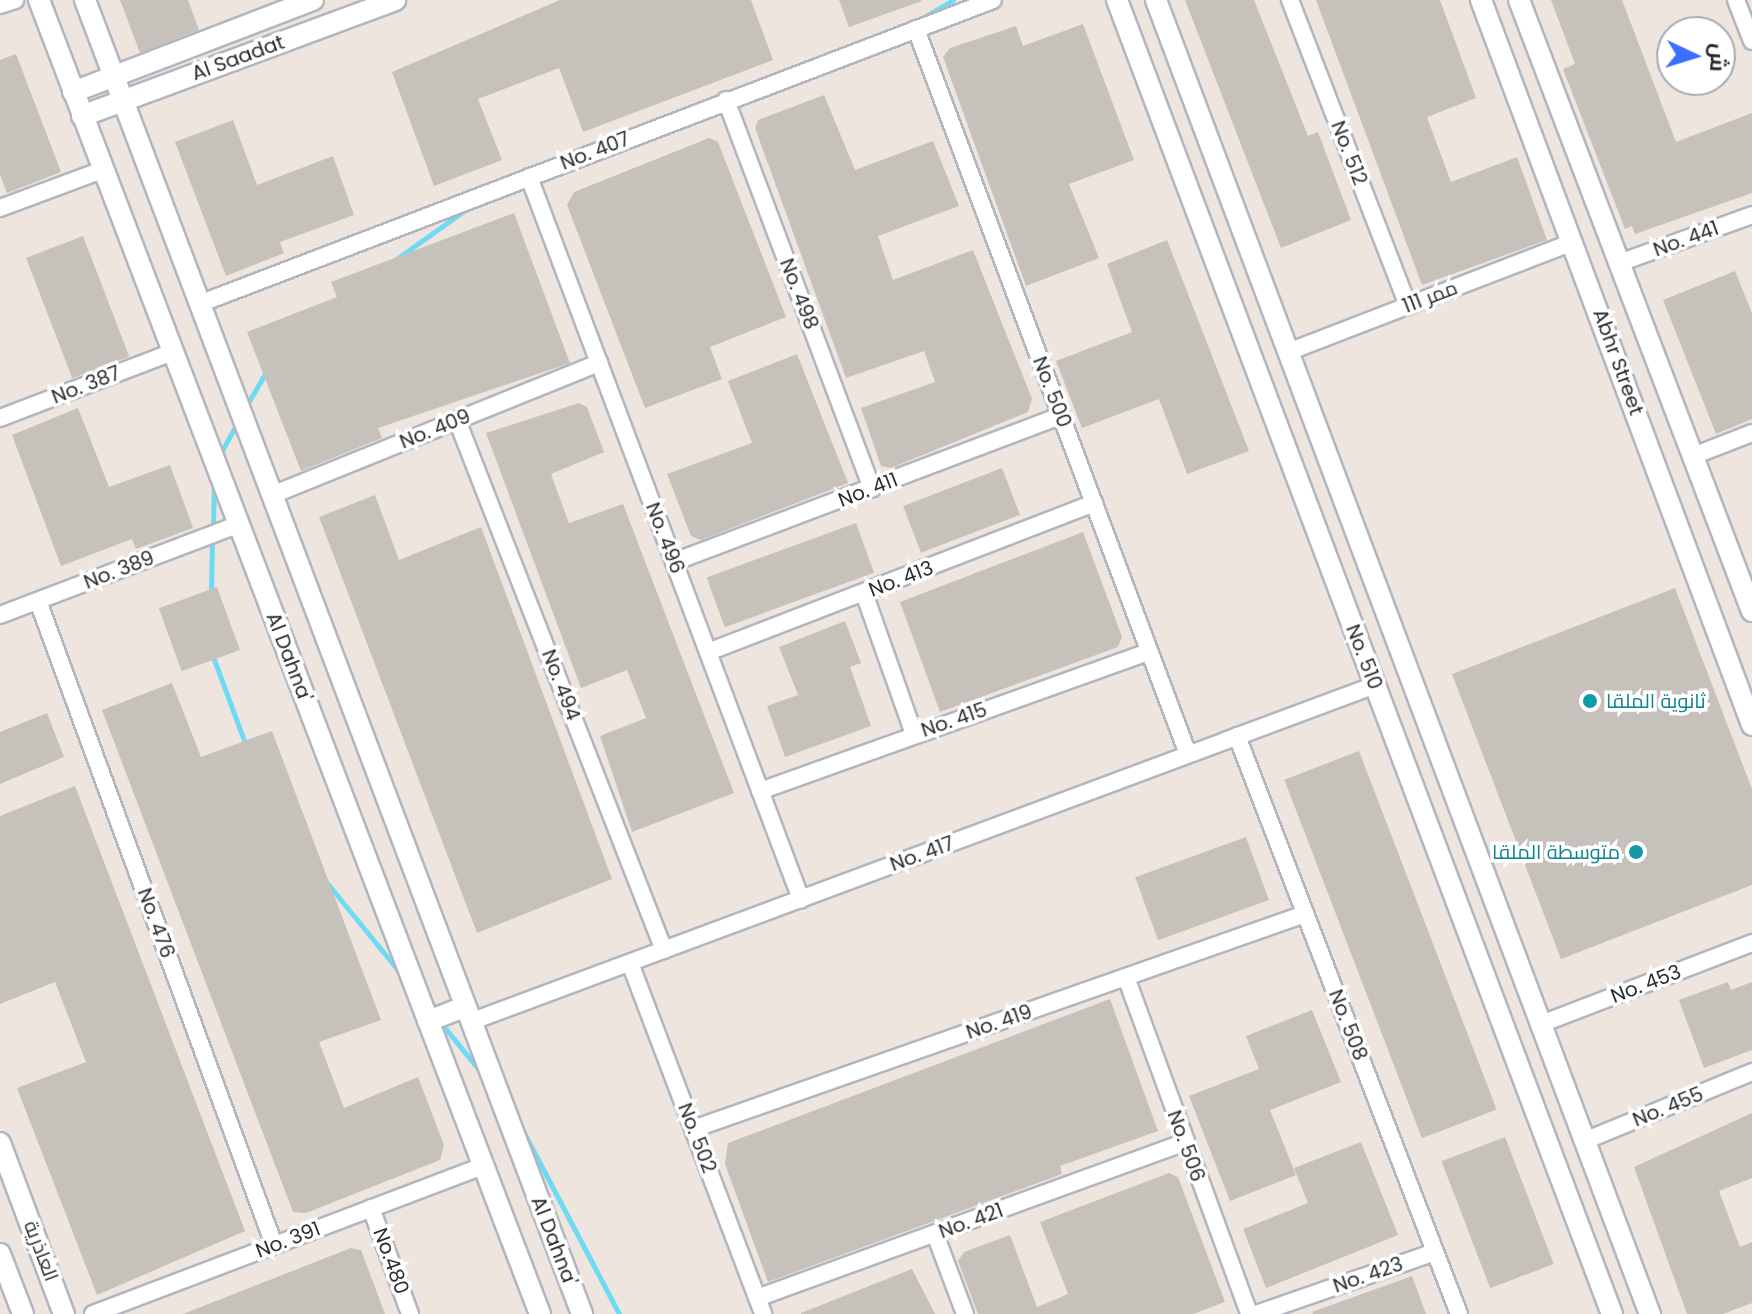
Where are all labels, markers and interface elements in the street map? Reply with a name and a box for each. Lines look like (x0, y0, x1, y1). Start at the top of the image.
north arrow (1656, 16, 1736, 96)
street label: Al Saadat (188, 30, 288, 86)
text: ش (1702, 42, 1735, 73)
street label: No. 512 (1326, 117, 1372, 189)
street label: No. 407 (557, 127, 633, 175)
street label: No. 441 (1650, 216, 1722, 262)
street label: No. 498 (775, 255, 823, 333)
street label: ممر 111 (1399, 276, 1461, 318)
street label: Abhr Street (1588, 306, 1648, 418)
street label: No. 500 (1028, 353, 1076, 431)
street label: No. 387 (48, 361, 124, 409)
street label: No. 409 (396, 404, 474, 454)
street label: No. 411 (835, 468, 901, 512)
street label: No. 496 (640, 499, 690, 577)
street label: No. 389 (80, 546, 158, 594)
street label: No. 413 (865, 556, 937, 602)
street label: Al Dahna' (261, 609, 317, 705)
street label: No. 510 (1341, 621, 1387, 693)
street label: No. 494 (537, 646, 585, 724)
place label: ثانوية الملقا (1606, 689, 1706, 713)
marker: ثانوية الملقا (1581, 692, 1599, 710)
street label: No. 415 (918, 698, 990, 742)
street label: No. 417 (887, 831, 957, 877)
place label: متوسطة الملقا (1492, 840, 1620, 864)
marker: متوسطة الملقا (1627, 843, 1645, 861)
street label: No. 476 (132, 885, 180, 961)
street label: No. 453 (1607, 960, 1685, 1008)
street label: No. 508 (1324, 986, 1372, 1064)
street label: No. 419 (963, 1000, 1035, 1044)
street label: No. 455 (1629, 1082, 1707, 1132)
street label: No. 502 (673, 1100, 721, 1176)
street label: No. 506 (1162, 1107, 1210, 1185)
street label: Al Dahna' (526, 1193, 582, 1289)
street label: No. 421 (935, 1198, 1007, 1244)
street label: العاذرية (19, 1217, 63, 1285)
street label: No. 391 (252, 1217, 324, 1263)
street label: No.480 (368, 1225, 414, 1297)
street label: No. 423 (1330, 1252, 1406, 1298)

